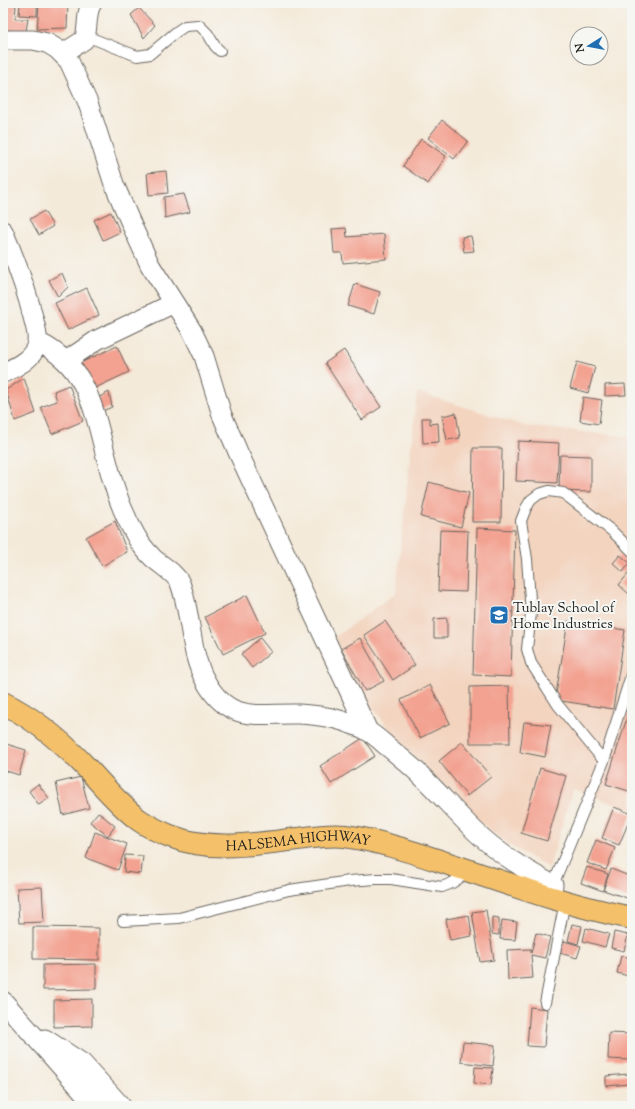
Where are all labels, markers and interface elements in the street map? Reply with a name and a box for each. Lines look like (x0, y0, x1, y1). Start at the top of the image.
north arrow (569, 26, 609, 66)
text: N (571, 42, 589, 55)
place label: Tublay School of Home Industries (513, 599, 616, 635)
school or university icon: Tublay School of Home Industries (488, 604, 510, 626)
street label: HALSEMA HIGHWAY (225, 827, 372, 858)

